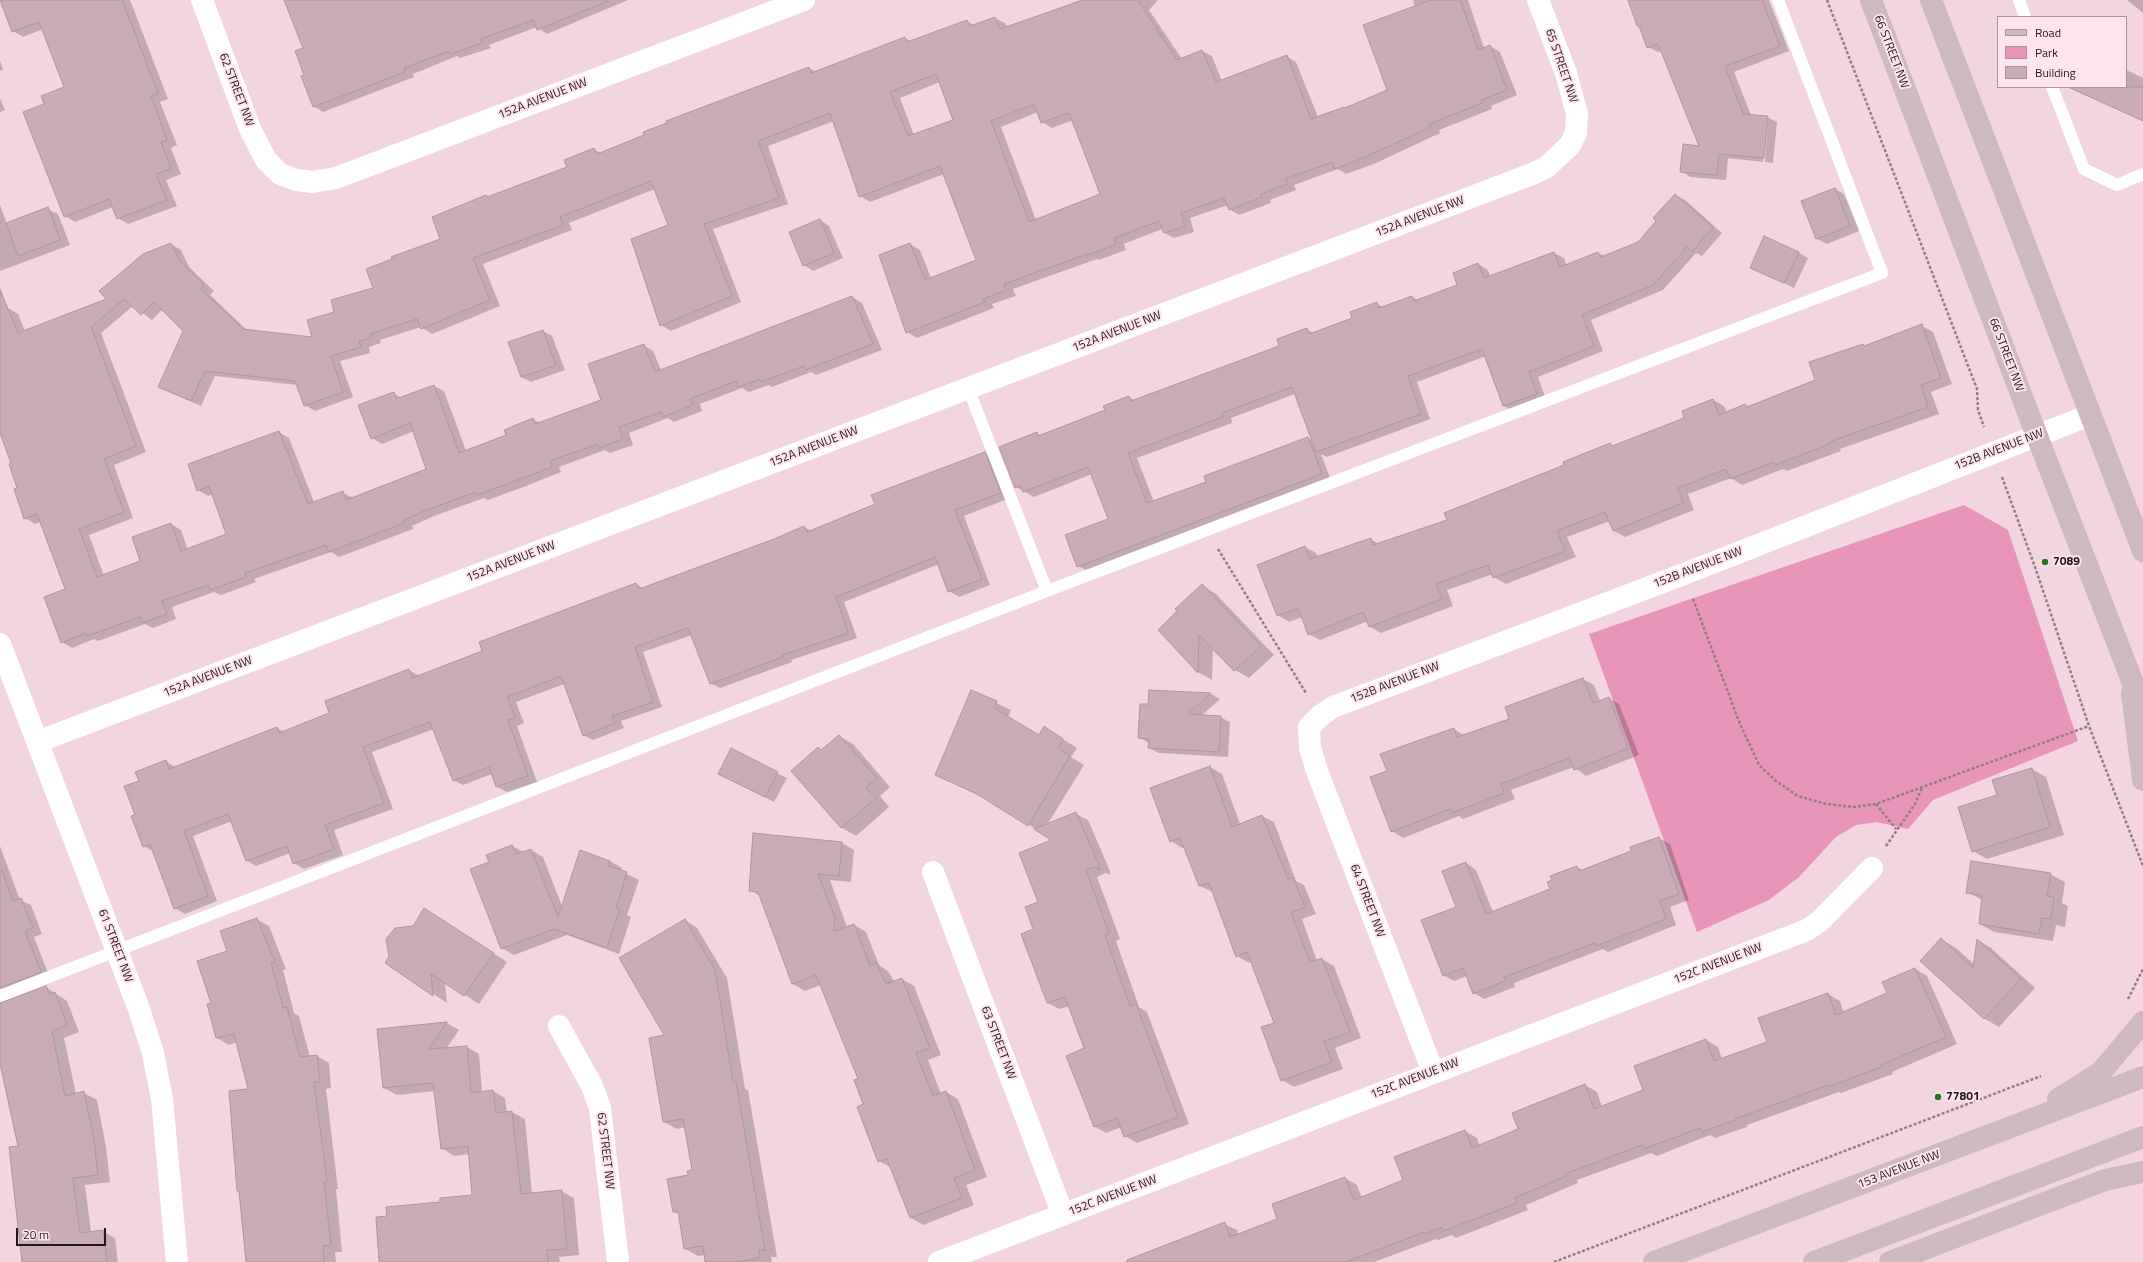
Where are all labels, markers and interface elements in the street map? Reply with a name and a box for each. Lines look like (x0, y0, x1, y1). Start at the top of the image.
street label: 66 STREET NW (1870, 13, 1912, 91)
legend (1997, 16, 2127, 88)
text: Road (2035, 23, 2061, 42)
street label: 65 STREET NW (1542, 27, 1580, 105)
text: Park (2035, 43, 2058, 62)
street label: 62 STREET NW (215, 51, 257, 129)
text: Building (2035, 63, 2076, 82)
street label: 152A AVENUE NW (496, 75, 590, 123)
street label: 152A AVENUE NW (1373, 193, 1467, 241)
street label: 152A AVENUE NW (1070, 308, 1164, 356)
street label: 66 STREET NW (1985, 316, 2027, 394)
street label: 152A AVENUE NW (767, 423, 861, 471)
street label: 152B AVENUE NW (1952, 426, 2046, 474)
street label: 152A AVENUE NW (464, 538, 558, 586)
street label: 152B AVENUE NW (1651, 544, 1745, 592)
place label: 7089 (2053, 555, 2080, 569)
marker: 7089 (2040, 557, 2050, 567)
street label: 152A AVENUE NW (161, 653, 255, 701)
street label: 152B AVENUE NW (1348, 659, 1442, 707)
street label: 64 STREET NW (1346, 862, 1388, 940)
street label: 61 STREET NW (94, 907, 136, 985)
street label: 152C AVENUE NW (1672, 941, 1764, 987)
street label: 63 STREET NW (977, 1004, 1019, 1082)
street label: 152C AVENUE NW (1369, 1056, 1461, 1102)
place label: 77801 (1946, 1090, 1980, 1104)
marker: 77801 (1933, 1092, 1943, 1102)
street label: 62 STREET NW (593, 1112, 617, 1190)
street label: 153 AVENUE NW (1856, 1148, 1942, 1192)
street label: 152C AVENUE NW (1067, 1173, 1159, 1219)
scale bar (18, 1220, 108, 1246)
text: 20 m (23, 1225, 49, 1244)

